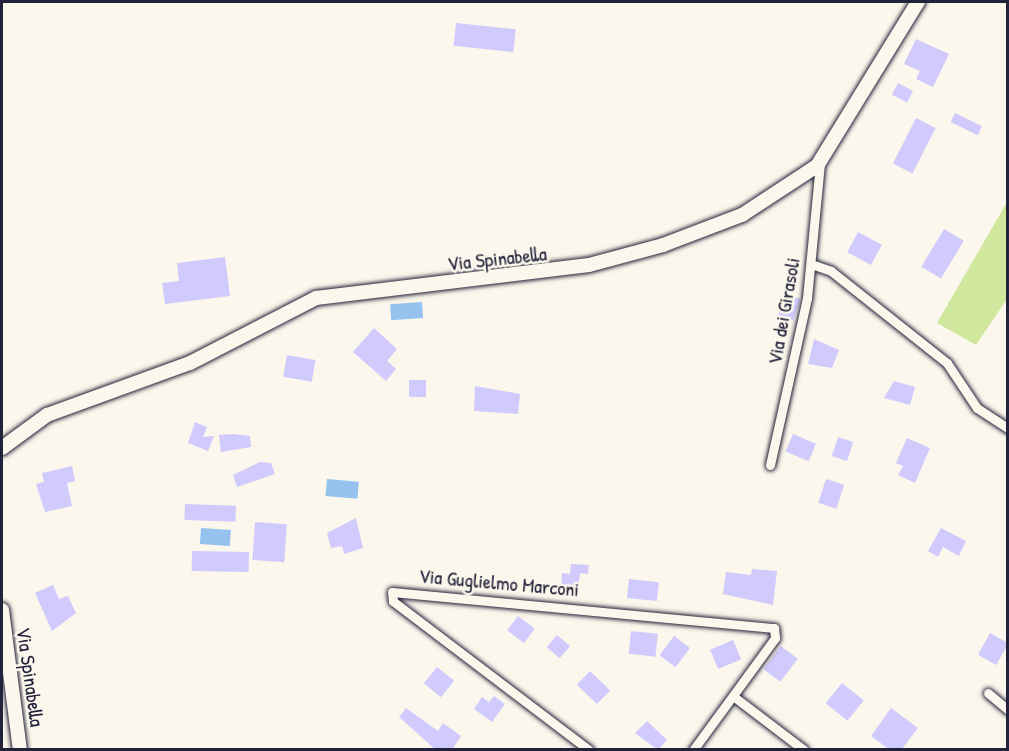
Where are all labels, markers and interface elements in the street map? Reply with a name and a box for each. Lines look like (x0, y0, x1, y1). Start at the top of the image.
street label: Via Spinabella (446, 241, 548, 275)
street label: Via dei Girasoli (762, 256, 804, 366)
street label: Via Guglielmo Marconi (418, 563, 580, 601)
street label: Via Spinabella (12, 626, 50, 728)

